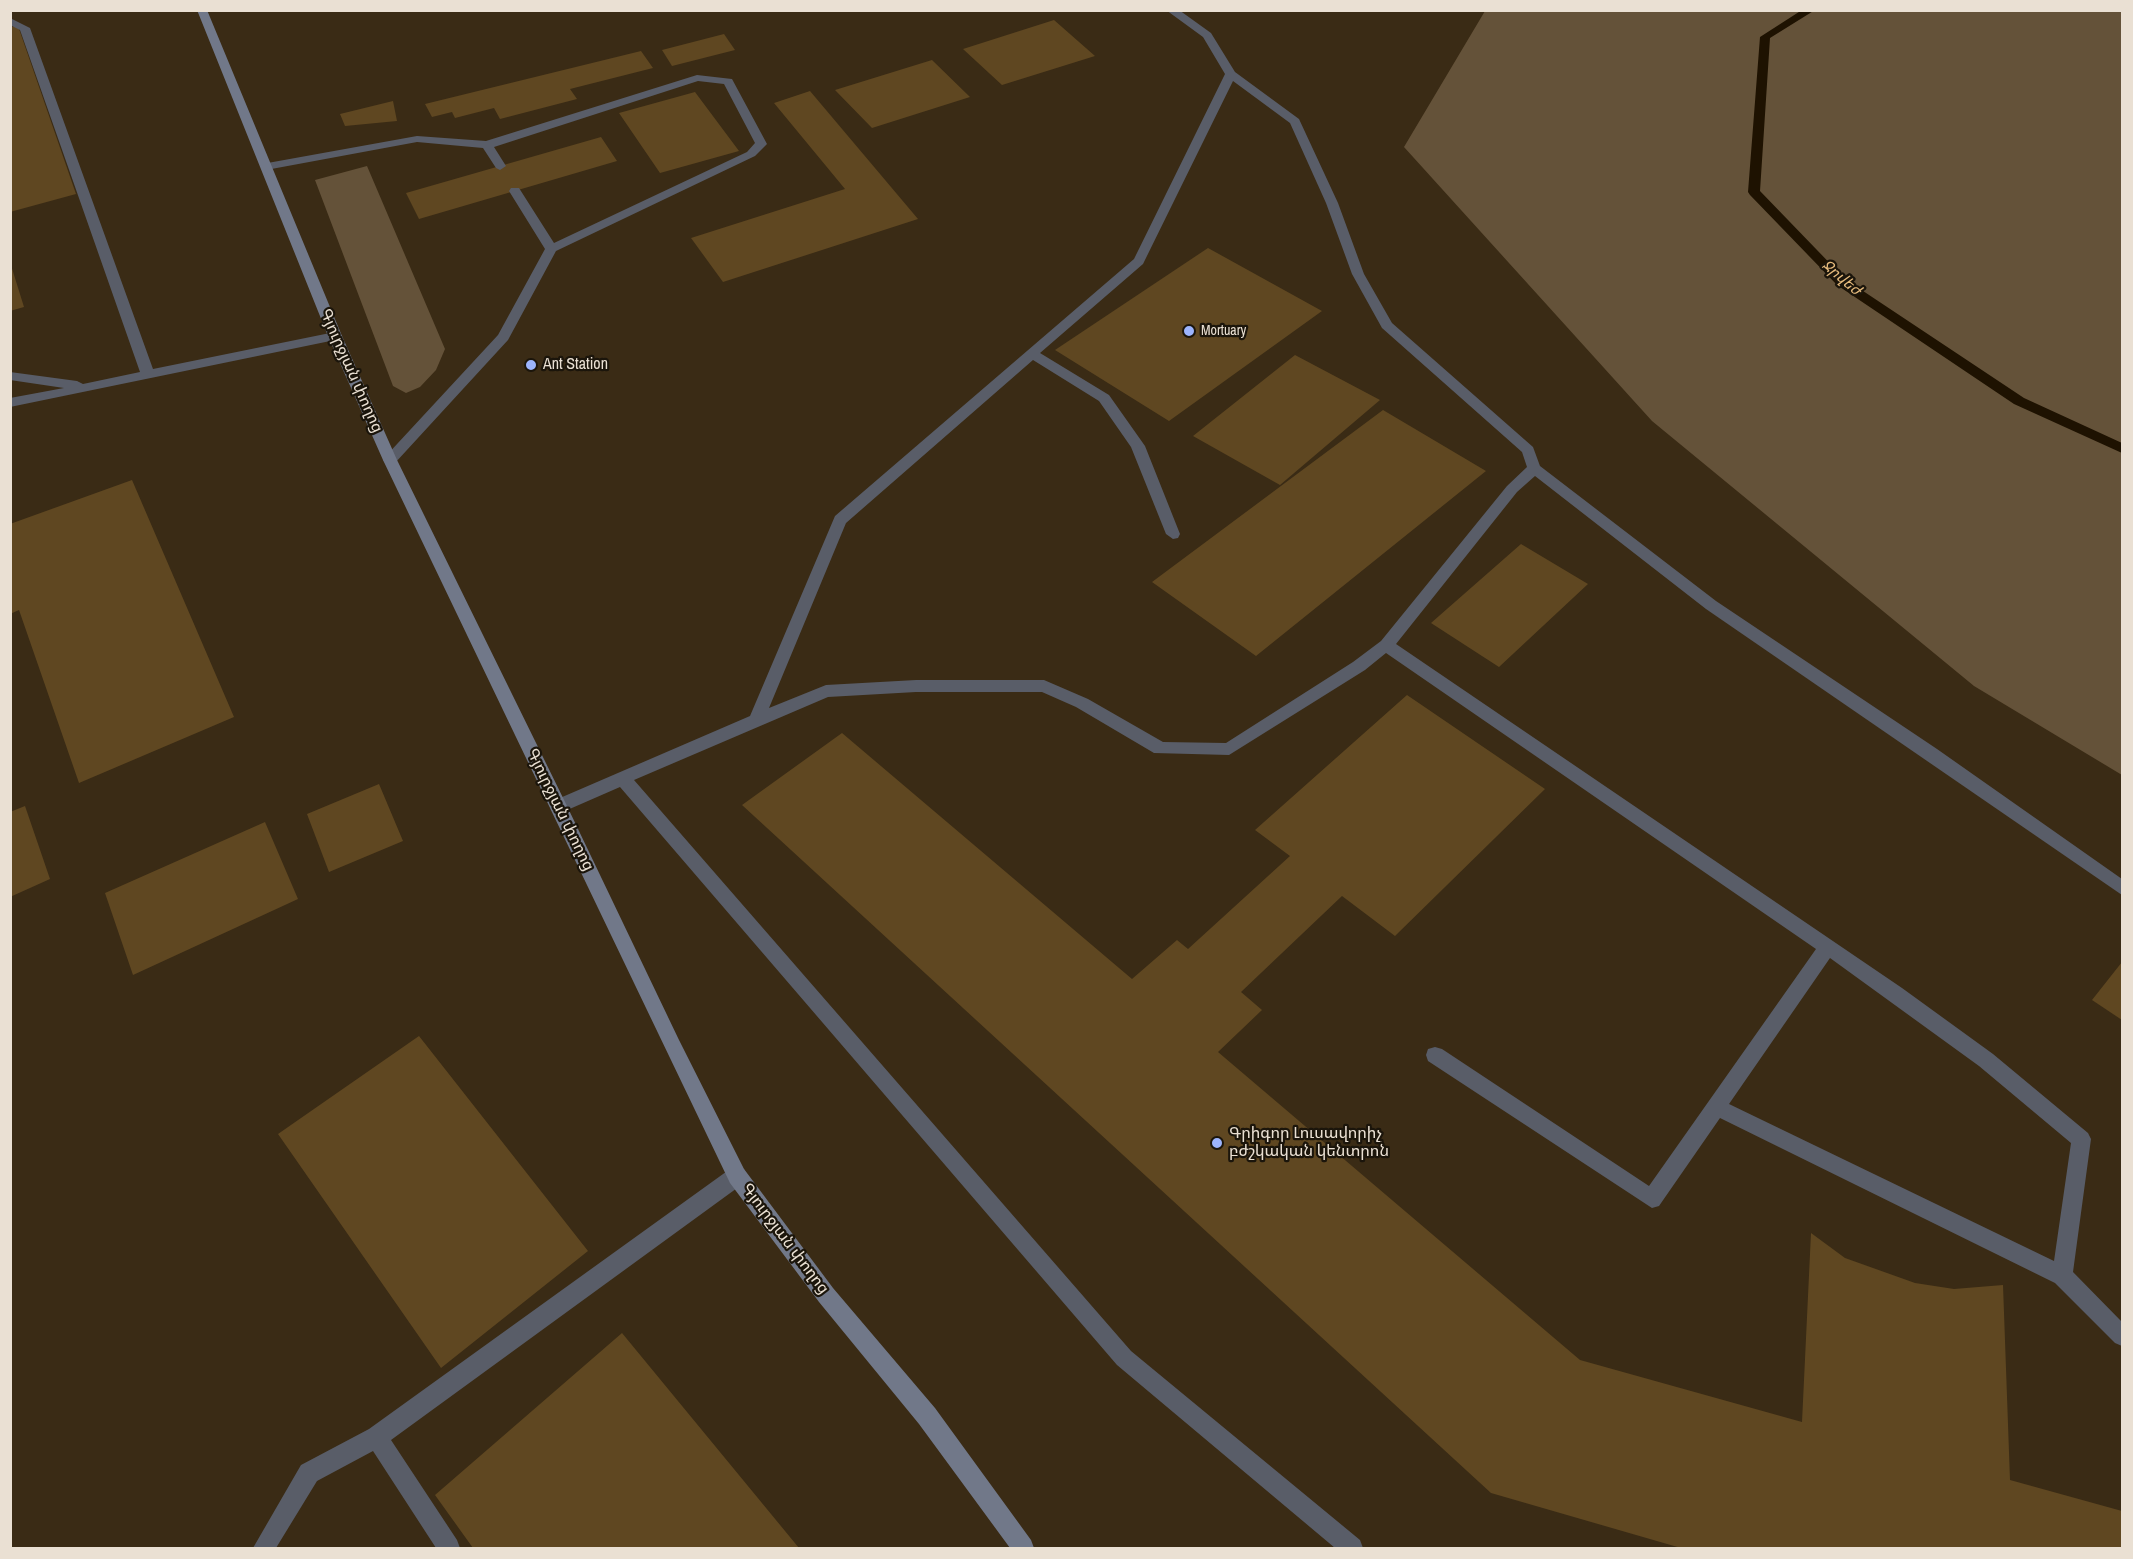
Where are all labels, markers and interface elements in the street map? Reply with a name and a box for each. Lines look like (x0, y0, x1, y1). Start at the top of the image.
water label: Ջրվեժ (1818, 256, 1864, 300)
street label: Գյուրջյան փողոց (315, 306, 387, 436)
place label: Mortuary (1201, 323, 1246, 339)
marker: Mortuary (1182, 324, 1196, 338)
place label: Ant Station (543, 355, 608, 375)
marker: Ant Station (524, 358, 538, 372)
street label: Գյուրջյան փողոց (522, 746, 598, 874)
place label: Գրիգոր Լուսավորիչ բժշկական կենտրոն (1229, 1124, 1389, 1162)
marker: Գրիգոր Լուսավորիչ բժշկական կենտրոն (1210, 1136, 1224, 1150)
street label: Գյուրջյան փողոց (737, 1180, 833, 1298)

